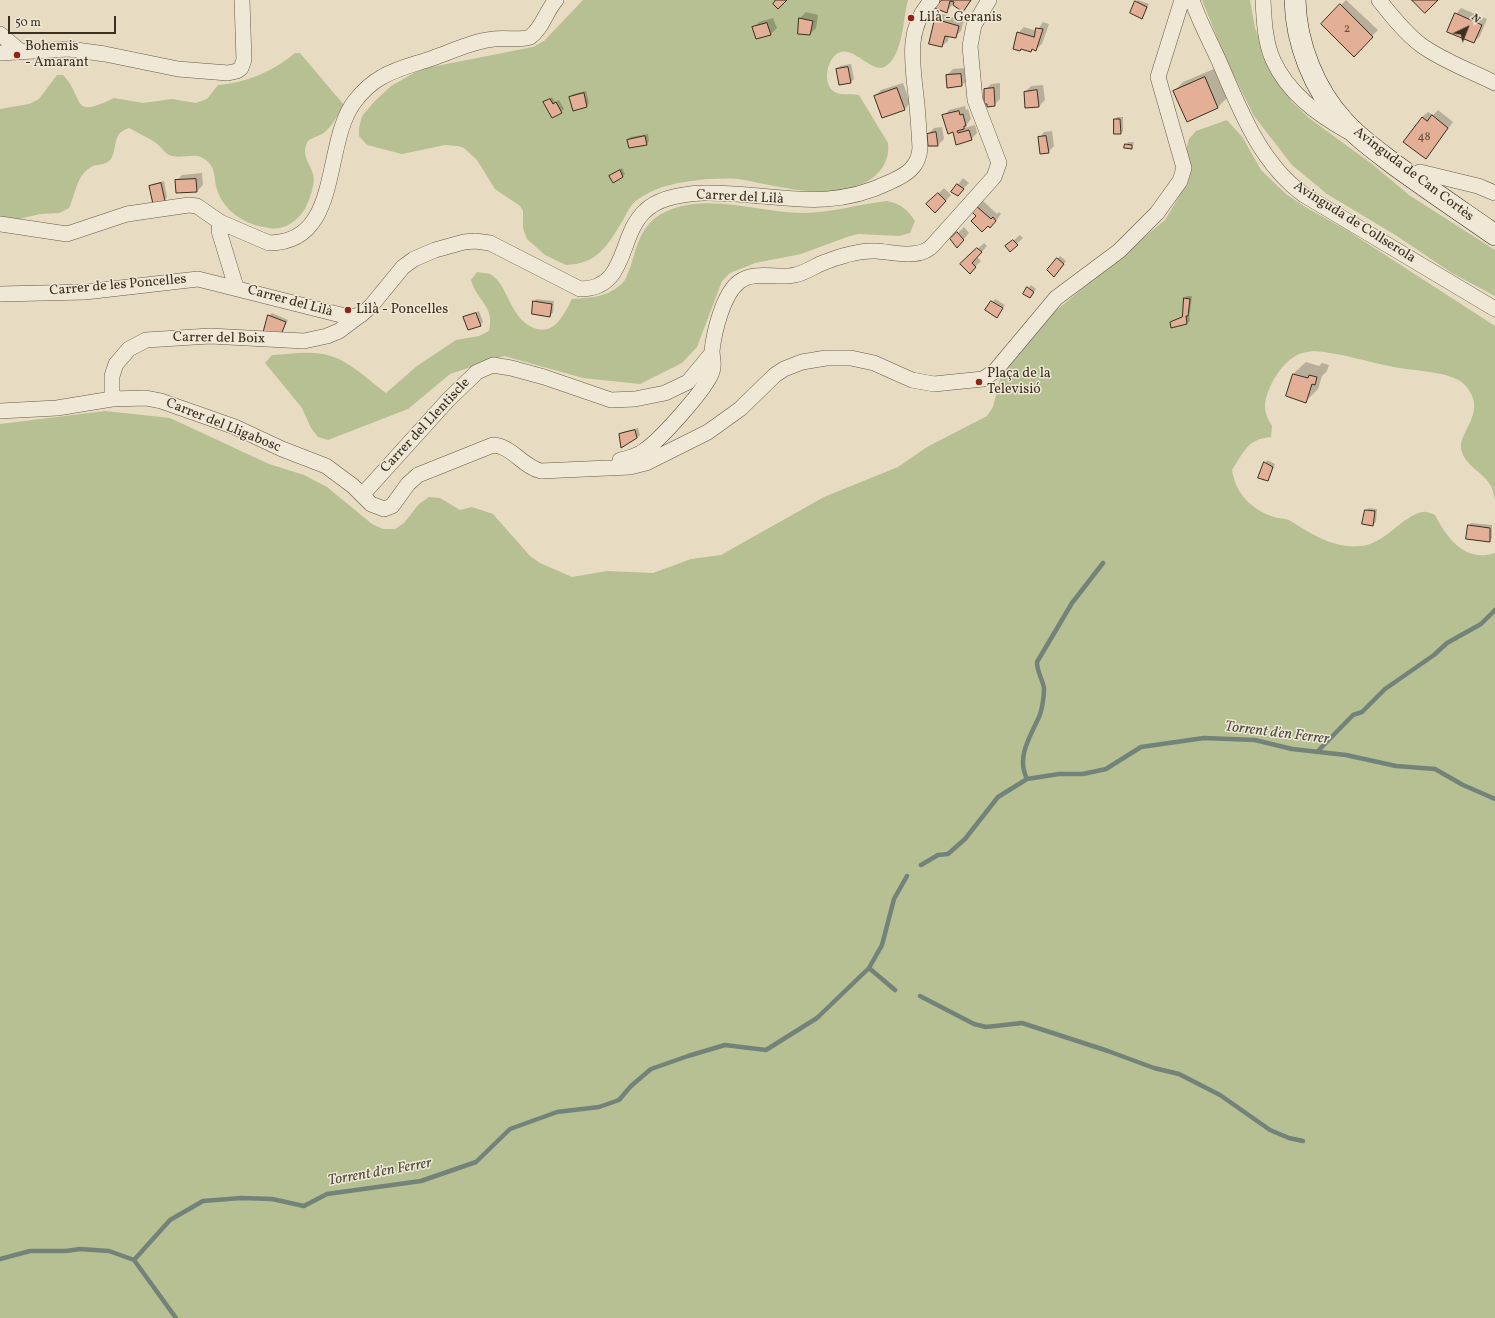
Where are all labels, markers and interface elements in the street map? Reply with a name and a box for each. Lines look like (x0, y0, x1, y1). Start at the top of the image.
scale bar (10, 8, 118, 34)
north arrow (1447, 8, 1487, 48)
place label: Lilà - Geranis (919, 10, 1002, 26)
text: N (1467, 11, 1484, 27)
marker: Lilà - Geranis (906, 13, 916, 23)
text: 50 m (15, 15, 41, 31)
house number: 2 (1344, 23, 1350, 37)
place label: Bohemis - Amarant (25, 39, 89, 72)
marker: Bohemis - Amarant (12, 50, 22, 60)
street label: Avinguda de Can Cortès (1350, 124, 1476, 226)
house number: 48 (1417, 131, 1431, 145)
street label: Avinguda de Collserola (1290, 179, 1418, 267)
street label: Carrer del Lilà (696, 187, 784, 209)
street label: Carrer de les Poncelles (49, 272, 187, 300)
street label: Carrer del Lilà (245, 283, 335, 321)
place label: Lilà - Poncelles (356, 302, 448, 318)
marker: Lilà - Poncelles (343, 305, 353, 315)
street label: Carrer del Boix (173, 330, 265, 348)
place label: Plaça de la Televisió (987, 366, 1051, 398)
street label: Carrer del Llentiscle (378, 375, 474, 477)
marker: Plaça de la Televisió (974, 377, 984, 387)
street label: Carrer del Lligabosc (163, 395, 283, 457)
water label: Torrent d'en Ferrer (1224, 719, 1330, 749)
water label: Torrent d'en Ferrer (327, 1155, 433, 1191)

